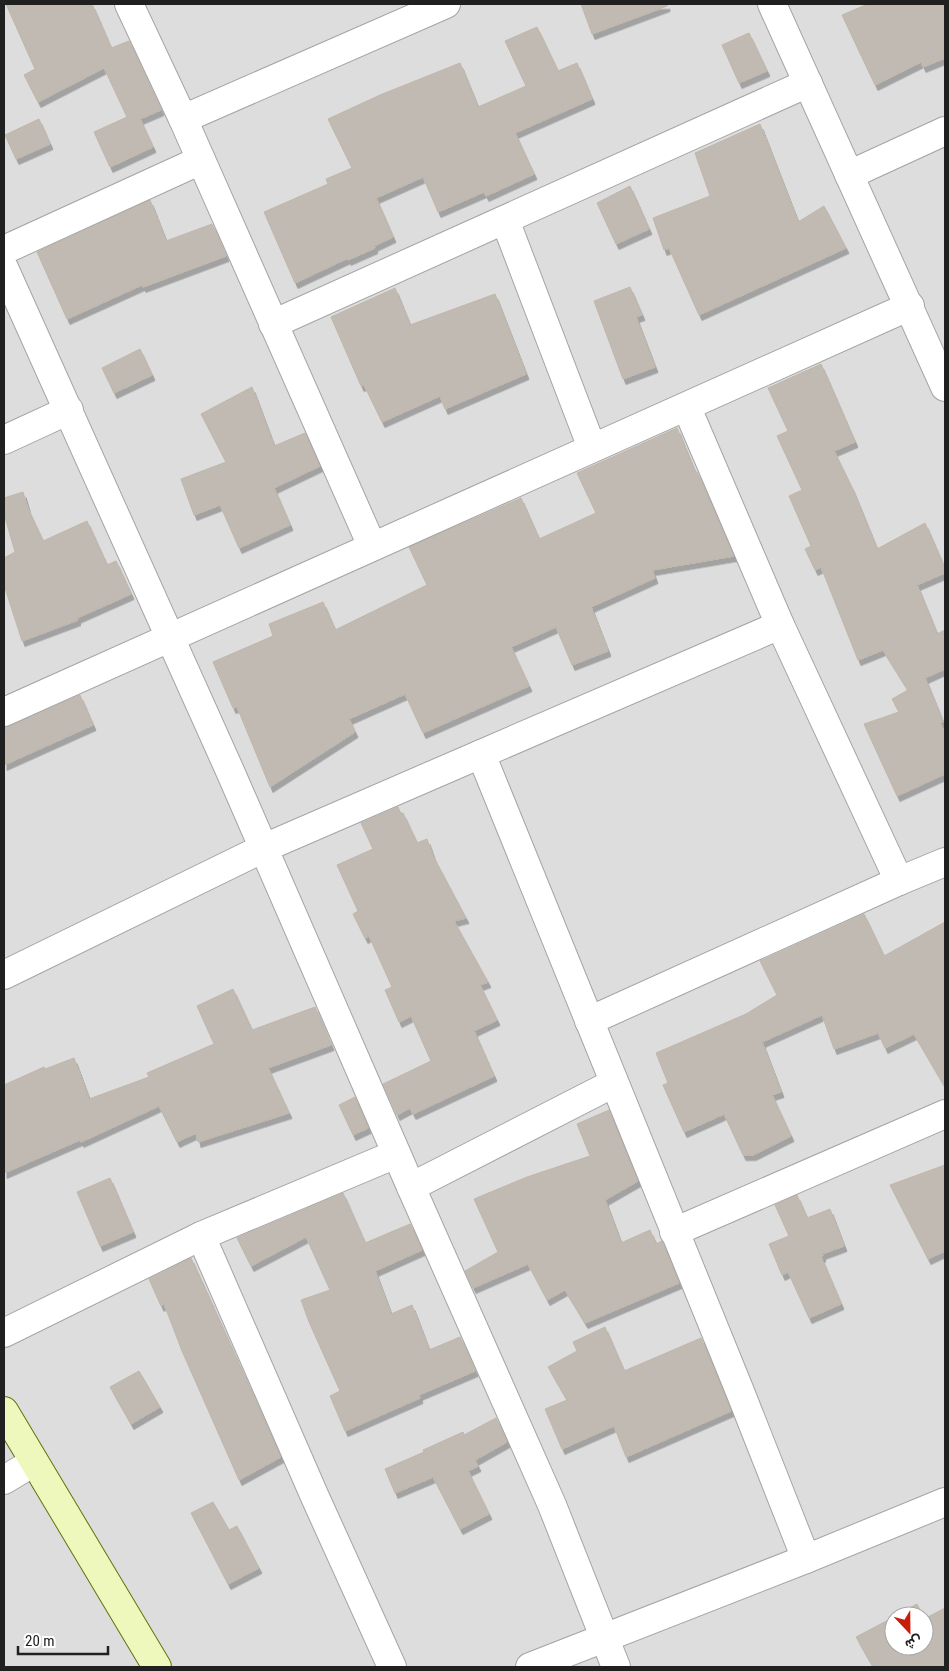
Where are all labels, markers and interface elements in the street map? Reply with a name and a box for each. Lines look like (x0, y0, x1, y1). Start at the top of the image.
north arrow (884, 1606, 934, 1656)
scale bar (18, 1624, 108, 1656)
text: 20 m (25, 1632, 55, 1650)
text: ش (903, 1632, 925, 1654)

